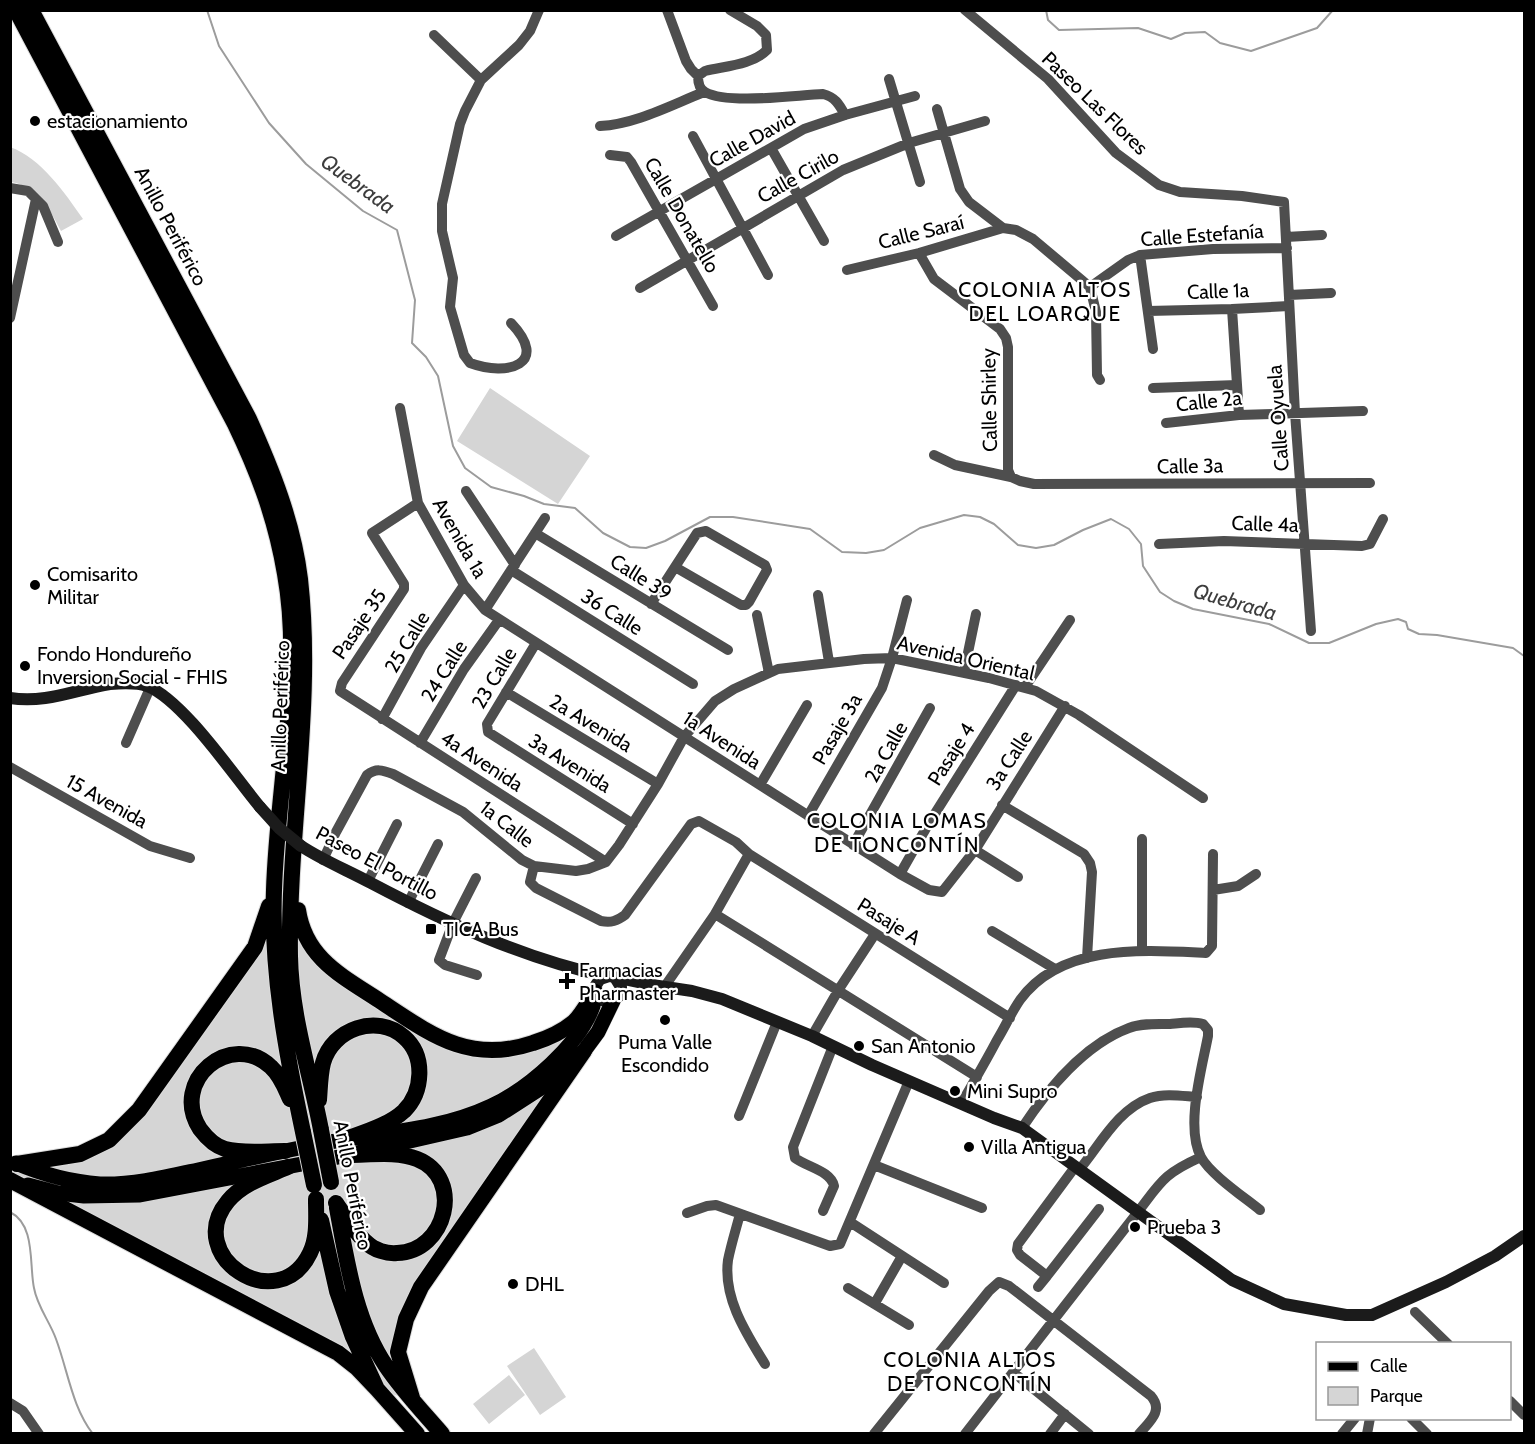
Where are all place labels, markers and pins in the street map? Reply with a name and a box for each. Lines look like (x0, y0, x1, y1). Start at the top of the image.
place label: estacionamiento (47, 109, 188, 133)
marker: estacionamiento (28, 114, 42, 128)
place label: Comisarito Militar (47, 562, 138, 609)
marker: Comisarito Militar (28, 578, 42, 592)
place label: Fondo Hondureño Inversion Social - FHIS (37, 642, 228, 689)
marker: Fondo Hondureño Inversion Social - FHIS (18, 659, 32, 673)
place label: TICA Bus (443, 917, 519, 941)
marker: TICA Bus (424, 922, 438, 936)
place label: Farmacias Pharmaster (579, 958, 676, 1005)
marker: Farmacias Pharmaster (560, 974, 574, 988)
marker: Puma Valle Escondido (658, 1013, 672, 1027)
place label: Puma Valle Escondido (618, 1030, 712, 1077)
place label: San Antonio (871, 1034, 975, 1058)
marker: San Antonio (852, 1039, 866, 1053)
place label: Mini Supro (967, 1079, 1057, 1103)
marker: Mini Supro (948, 1084, 962, 1098)
place label: Villa Antigua (981, 1135, 1087, 1159)
marker: Villa Antigua (962, 1140, 976, 1154)
place label: Prueba 3 (1147, 1215, 1221, 1239)
marker: Prueba 3 (1128, 1220, 1142, 1234)
place label: DHL (525, 1272, 564, 1296)
marker: DHL (506, 1277, 520, 1291)

